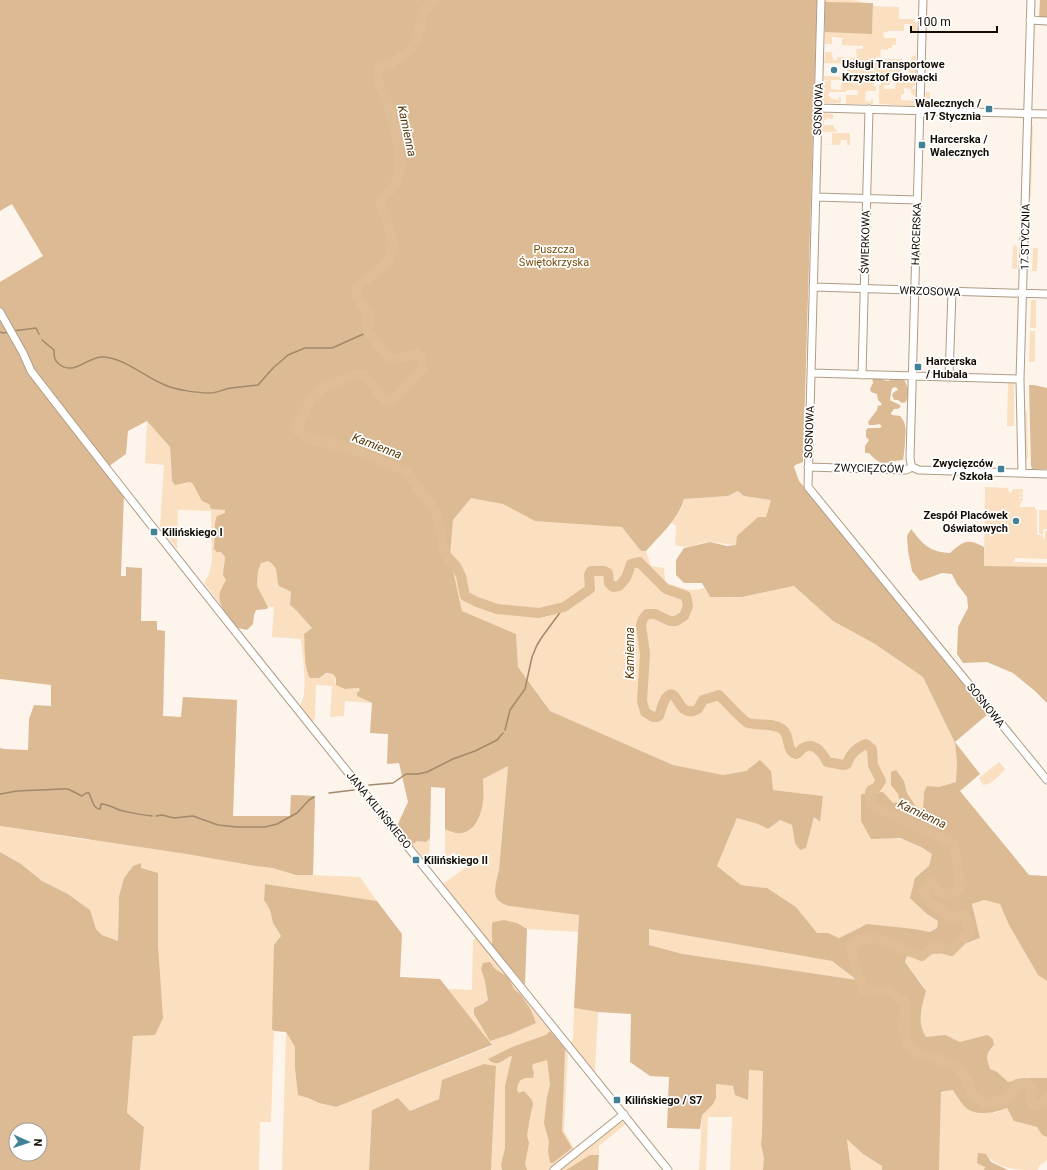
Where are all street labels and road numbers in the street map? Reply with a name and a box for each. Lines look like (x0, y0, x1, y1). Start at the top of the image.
street label: SOSNOWA (811, 82, 826, 136)
street label: HARCERSKA (909, 202, 924, 266)
street label: 17 STYCZNIA (1018, 203, 1033, 270)
street label: ŚWIERKOWA (858, 209, 873, 274)
street label: WRZOSOWA (899, 284, 962, 299)
street label: SOSNOWA (802, 405, 817, 459)
street label: ZWYCIĘZCÓW (834, 461, 904, 476)
street label: SOSNOWA (964, 681, 1008, 731)
street label: JANA KILIŃSKIEGO (344, 769, 414, 851)

